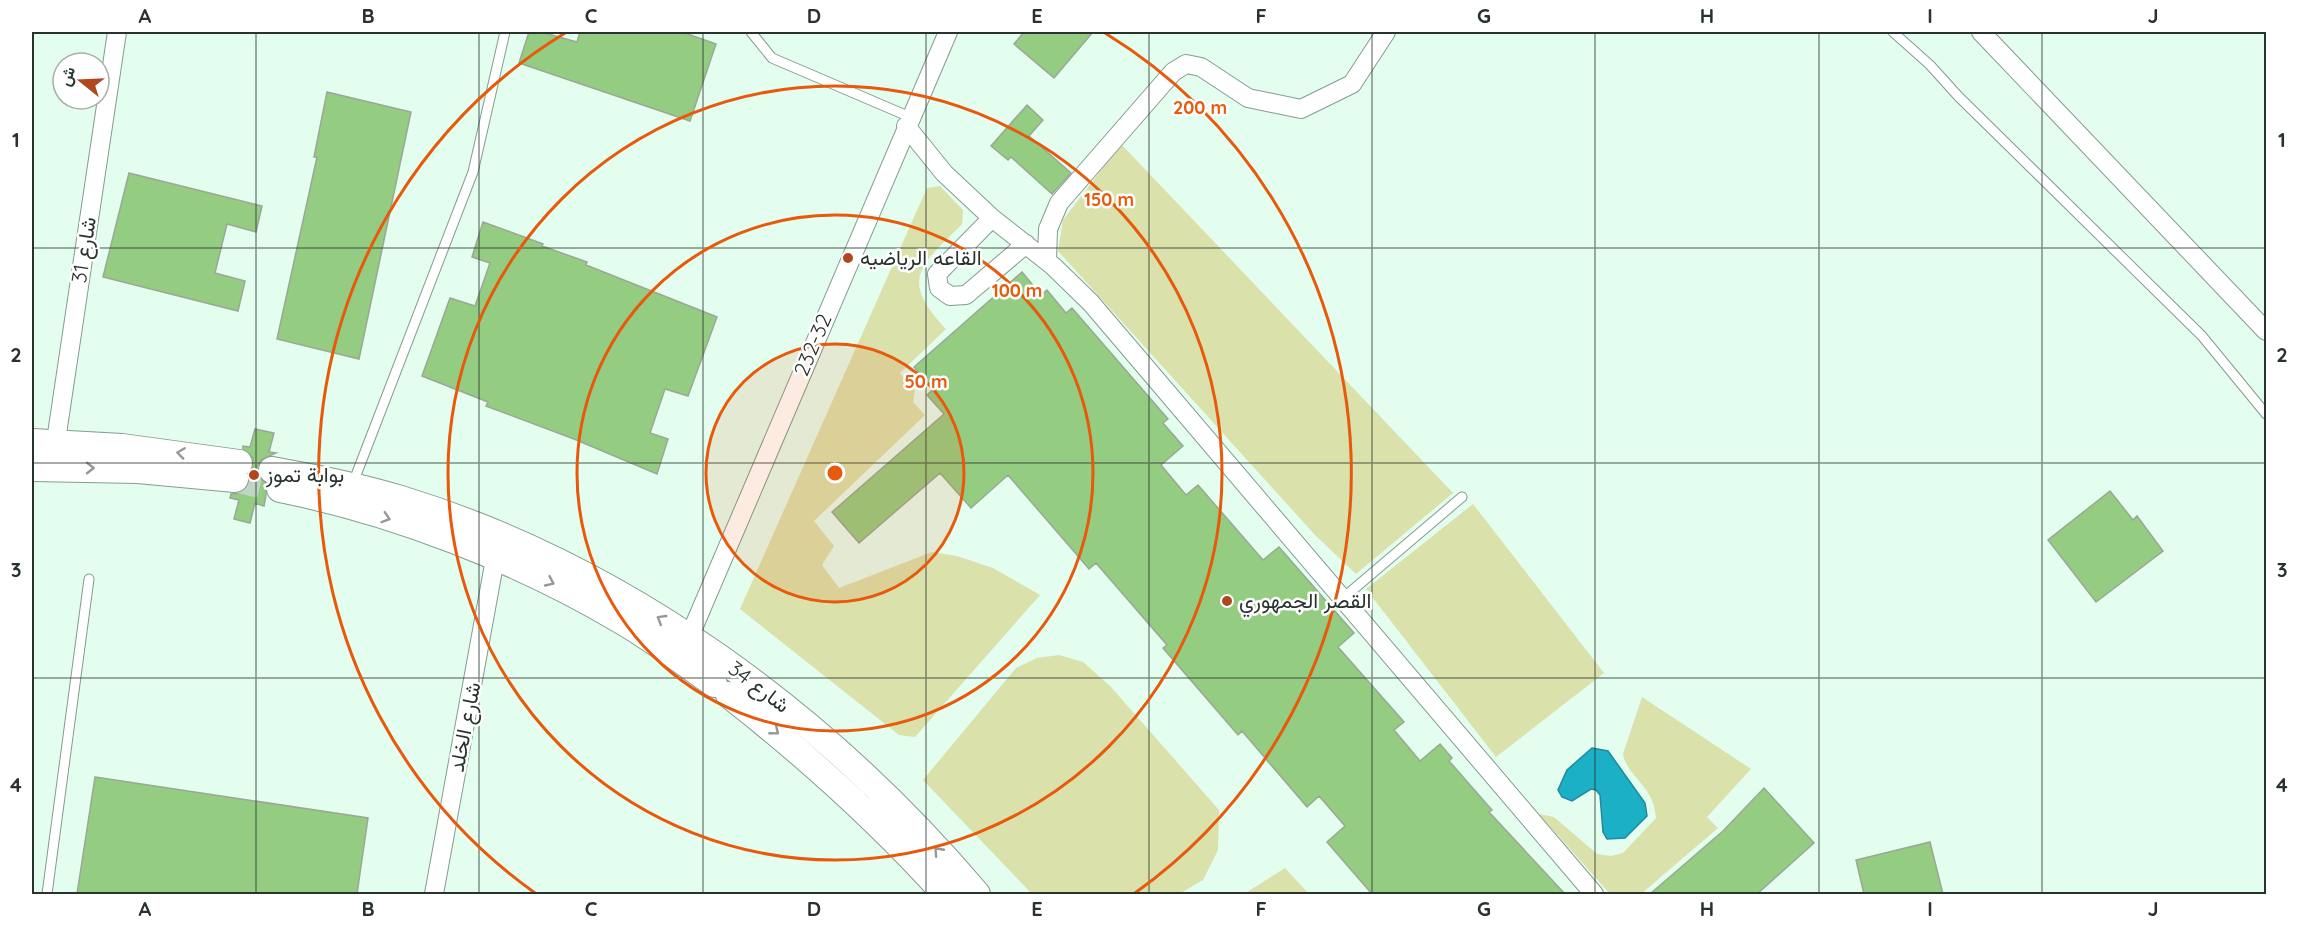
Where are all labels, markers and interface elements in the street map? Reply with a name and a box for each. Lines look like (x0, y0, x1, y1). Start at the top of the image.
text: A (139, 3, 152, 28)
text: B (361, 3, 375, 28)
text: C (585, 3, 598, 28)
text: D (807, 3, 821, 28)
text: E (1031, 3, 1043, 28)
text: F (1255, 3, 1267, 28)
text: G (1477, 3, 1491, 28)
text: H (1700, 3, 1714, 28)
text: I (1927, 3, 1933, 28)
text: J (2147, 3, 2159, 28)
north arrow (51, 51, 111, 111)
text: ش (54, 64, 79, 89)
text: 200 m (1173, 96, 1227, 119)
text: 1 (12, 127, 20, 152)
text: 1 (2278, 127, 2286, 152)
text: 150 m (1084, 188, 1134, 211)
street label: شارع 31 (65, 215, 103, 285)
place label: القاعه الرياضيه (860, 244, 982, 271)
marker: القاعه الرياضيه (841, 251, 855, 265)
text: 100 m (992, 279, 1042, 302)
street label: 232-32 (787, 310, 837, 380)
text: 2 (10, 342, 22, 367)
text: 2 (2276, 342, 2288, 367)
text: 50 m (904, 370, 948, 393)
one-way arrow (177, 448, 186, 460)
place label: بوابة تموز (265, 461, 344, 488)
one-way arrow (85, 462, 94, 474)
centre of rings (825, 463, 845, 483)
marker: بوابة تموز (247, 468, 261, 482)
one-way arrow (380, 511, 391, 523)
text: 3 (11, 557, 21, 582)
text: 3 (2277, 557, 2287, 582)
one-way arrow (544, 575, 555, 587)
place label: القصر الجمهوري (1239, 587, 1371, 618)
marker: القصر الجمهوري (1220, 594, 1234, 608)
one-way arrow (657, 615, 667, 627)
street label: شارع 34 (723, 655, 795, 719)
street label: شارع الخلد (443, 680, 487, 774)
one-way arrow (768, 724, 779, 735)
text: 4 (10, 772, 22, 797)
text: 4 (2276, 772, 2288, 797)
one-way arrow (934, 847, 945, 858)
text: A (139, 896, 152, 921)
text: B (361, 896, 375, 921)
text: C (585, 896, 598, 921)
text: D (807, 896, 821, 921)
text: E (1031, 896, 1043, 921)
text: F (1255, 896, 1267, 921)
text: G (1477, 896, 1491, 921)
text: H (1700, 896, 1714, 921)
text: I (1927, 896, 1933, 921)
text: J (2147, 896, 2159, 921)

